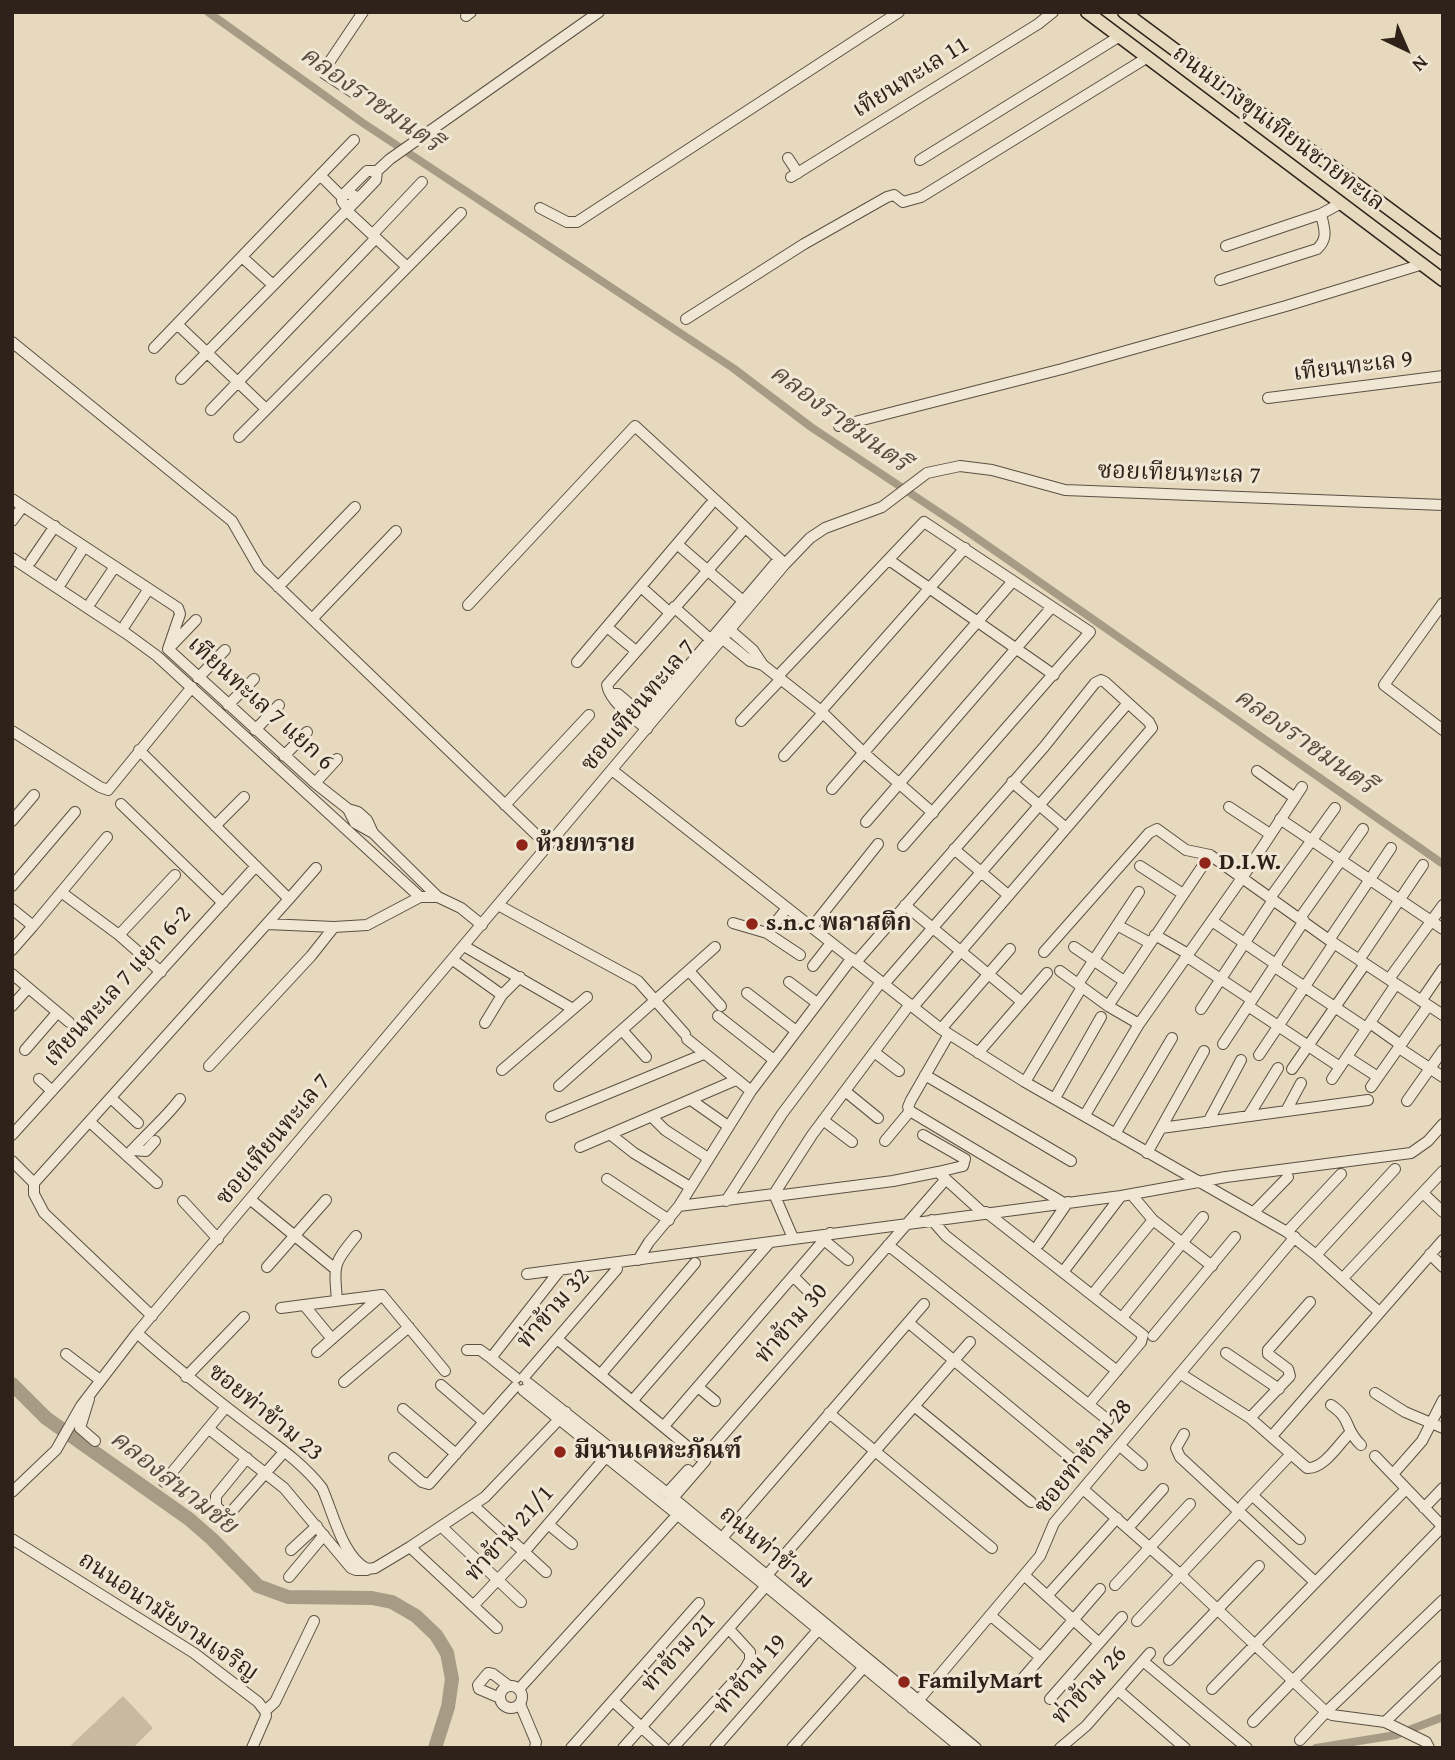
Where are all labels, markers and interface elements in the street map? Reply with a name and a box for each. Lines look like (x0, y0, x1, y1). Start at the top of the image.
north arrow (1371, 14, 1441, 84)
street label: เทียนทะเล 11 (847, 31, 975, 125)
water label: คลองราชมนตรี (294, 40, 446, 160)
street label: ถนนบางขุนเทียนชายทะเล (1166, 40, 1390, 218)
text: N (1406, 50, 1435, 79)
street label: เทียนทะเล 9 (1291, 345, 1415, 389)
water label: คลองราชมนตรี (763, 358, 915, 480)
street label: ซอยเทียนทะเล 7 (1097, 457, 1261, 491)
street label: เทียนทะเล 7 แยก 6 (181, 631, 339, 777)
street label: ซอยเทียนทะเล 7 (575, 634, 703, 778)
water label: คลองราชมนตรี (1228, 682, 1380, 802)
place label: ห้วยทราย (536, 831, 635, 859)
marker: ห้วยทราย (514, 837, 530, 853)
place label: D.I.W. (1219, 849, 1281, 877)
marker: D.I.W. (1197, 855, 1213, 871)
street label: เทียนทะเล 7 แยก 6-2 (38, 900, 198, 1074)
place label: s.n.c พลาสติก (766, 910, 912, 938)
marker: s.n.c พลาสติก (744, 916, 760, 932)
street label: ซอยเทียนทะเล 7 (210, 1068, 338, 1212)
street label: ท่าข้าม 32 (511, 1263, 597, 1355)
street label: ท่าข้าม 30 (749, 1278, 835, 1370)
street label: ซอยท่าข้าม 23 (202, 1358, 328, 1468)
street label: ซอยท่าข้าม 28 (1029, 1394, 1139, 1520)
water label: คลองสนามชัย (103, 1424, 243, 1542)
place label: มีนานเคหะภัณฑ์ (574, 1438, 741, 1466)
marker: มีนานเคหะภัณฑ์ (552, 1444, 568, 1460)
street label: ท่าข้าม 21/1 (459, 1480, 561, 1588)
street label: ถนนท่าข้าม (713, 1500, 819, 1596)
street label: ถนนอนามัยงามเจริญ (72, 1546, 264, 1688)
street label: ท่าข้าม 21 (636, 1607, 722, 1699)
street label: ท่าข้าม 19 (708, 1629, 794, 1721)
street label: ท่าข้าม 26 (1046, 1641, 1134, 1731)
place label: FamilyMart (918, 1668, 1043, 1696)
marker: FamilyMart (896, 1674, 912, 1690)

